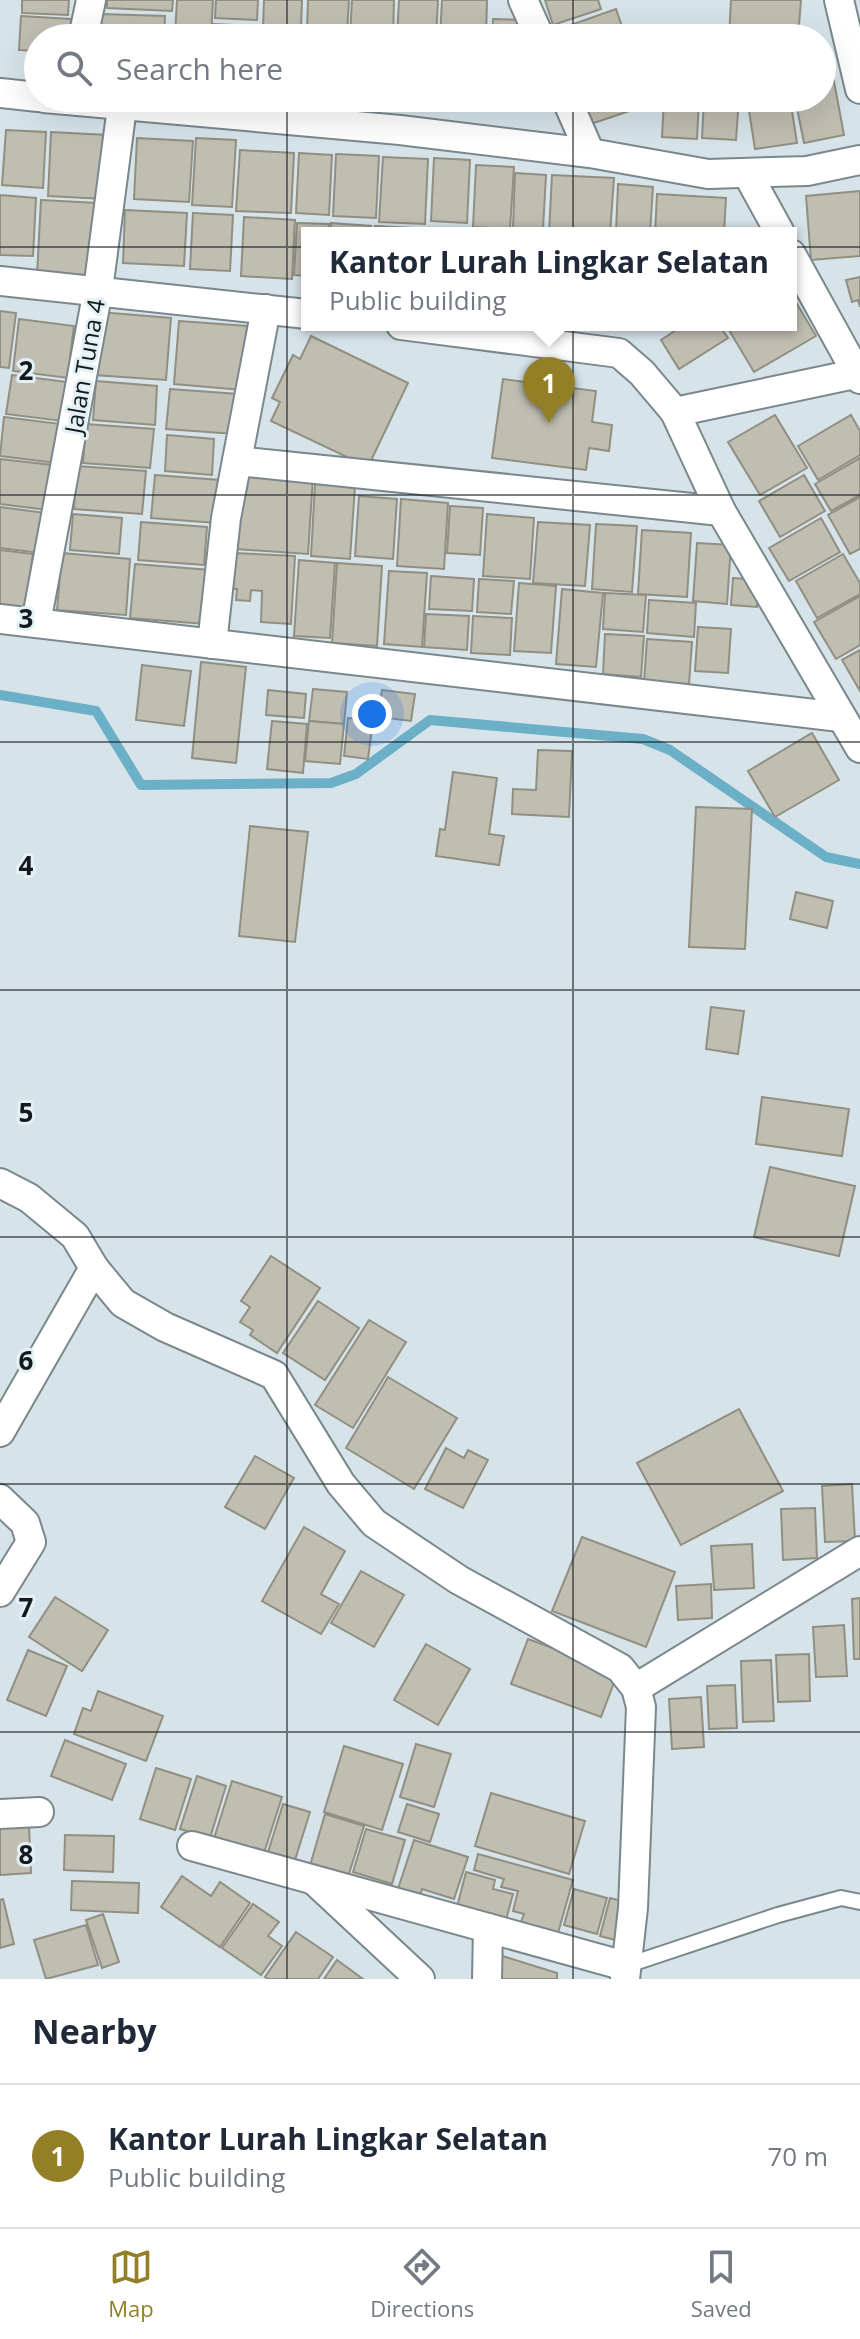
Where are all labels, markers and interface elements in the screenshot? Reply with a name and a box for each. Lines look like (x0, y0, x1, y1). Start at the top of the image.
search box (24, 24, 836, 112)
icon: search (52, 46, 96, 90)
text: Search here (116, 48, 283, 89)
popup (301, 227, 797, 331)
text: Kantor Lurah Lingkar Selatan (329, 241, 769, 282)
text: Public building (329, 282, 506, 318)
street label: Jalan Tuna 4 (56, 296, 112, 438)
text: 2 (19, 352, 34, 388)
pin: 1 (523, 357, 575, 423)
text: 3 (19, 600, 33, 636)
your location (352, 694, 392, 734)
text: 4 (19, 847, 34, 883)
text: 5 (19, 1094, 33, 1130)
text: 6 (19, 1342, 34, 1378)
text: 7 (19, 1589, 34, 1625)
text: 8 (19, 1836, 33, 1872)
text: Nearby (32, 2008, 157, 2054)
text: Kantor Lurah Lingkar Selatan (108, 2118, 548, 2159)
text: 1 (51, 2138, 65, 2174)
text: 70 m (767, 2138, 828, 2174)
text: Public building (108, 2159, 285, 2195)
tab: Map (108, 2245, 154, 2323)
tab: Directions (370, 2245, 474, 2323)
tab: Saved (691, 2245, 752, 2323)

